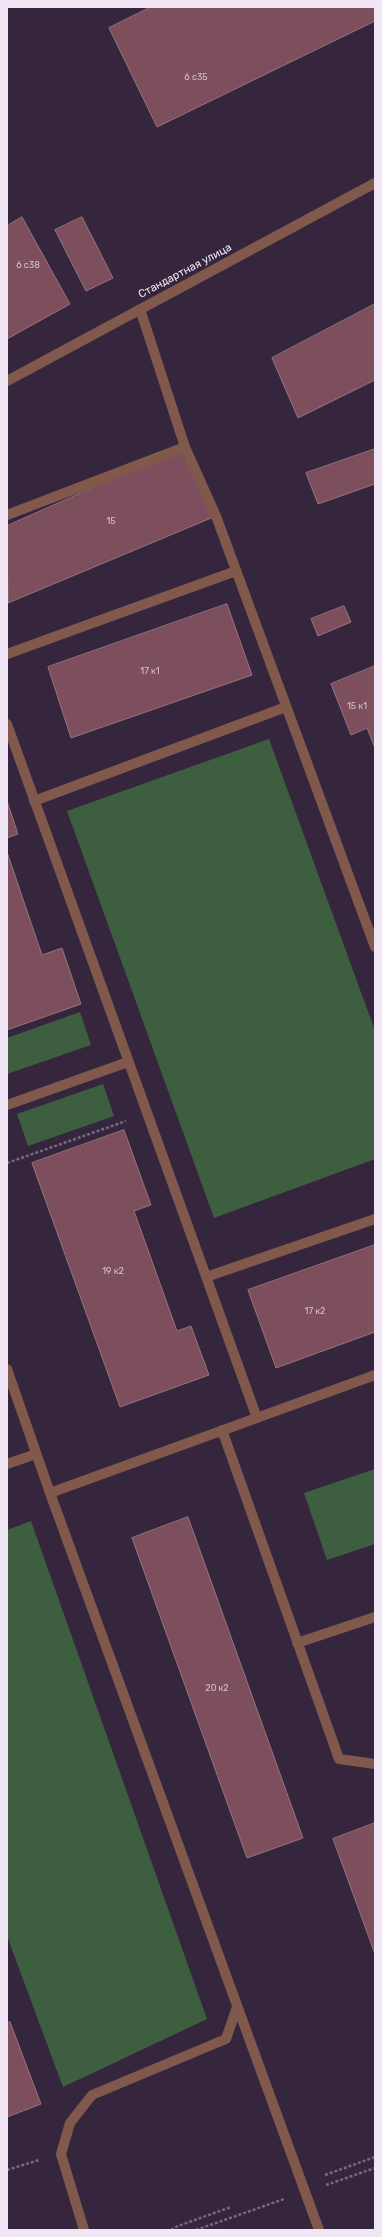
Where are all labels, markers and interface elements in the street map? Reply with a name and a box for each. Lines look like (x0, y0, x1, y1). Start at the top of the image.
house number: 6 с35 (184, 72, 208, 82)
street label: Стандартная улица (136, 241, 234, 301)
house number: 6 с38 (16, 260, 40, 270)
house number: 15 (106, 516, 116, 526)
house number: 17 к1 (140, 666, 160, 676)
house number: 15 к1 (347, 701, 367, 711)
house number: 19 к2 (102, 1266, 124, 1276)
house number: 17 к2 (305, 1306, 325, 1316)
house number: 20 к2 (205, 1683, 229, 1693)

